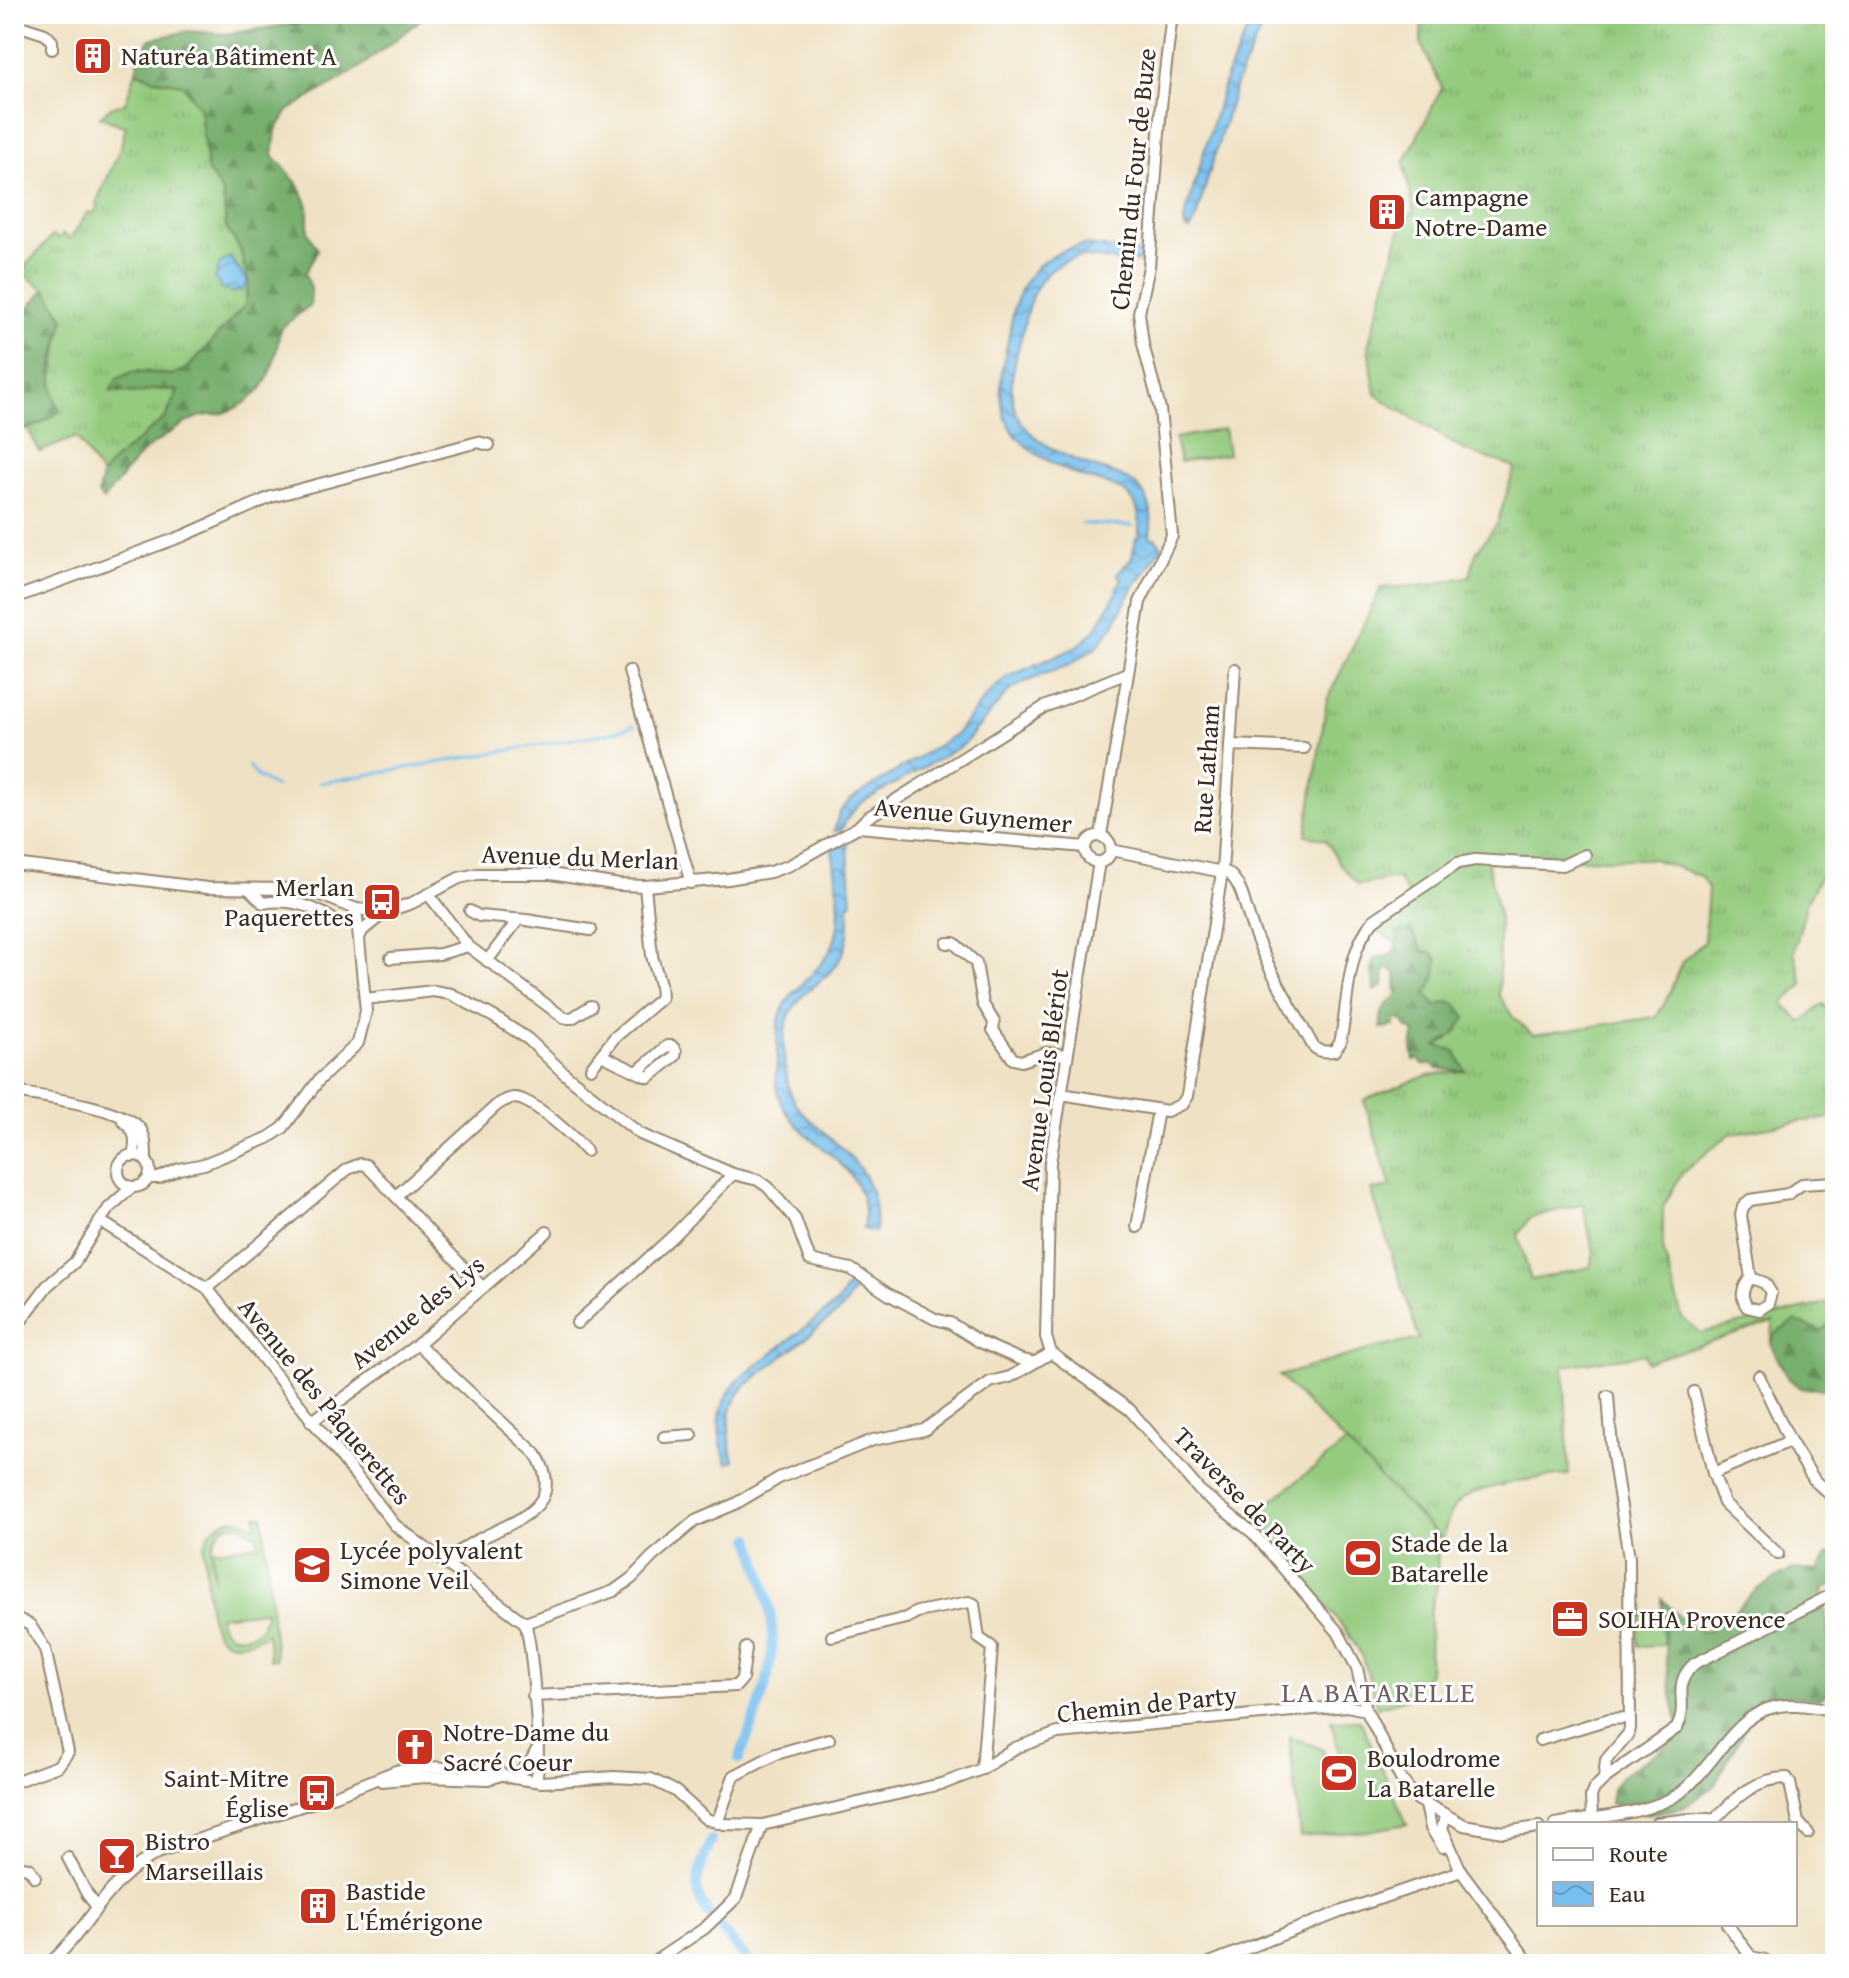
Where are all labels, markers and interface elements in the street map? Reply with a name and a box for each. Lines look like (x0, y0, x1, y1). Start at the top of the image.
building icon: Naturéa Bâtiment A (72, 35, 114, 77)
place label: Naturéa Bâtiment A (121, 36, 337, 75)
street label: Chemin du Four de Buze (1099, 46, 1166, 312)
place label: Campagne Notre-Dame (1415, 177, 1547, 246)
building icon: Campagne Notre-Dame (1366, 191, 1408, 233)
street label: Rue Latham (1182, 703, 1229, 835)
street label: Avenue Guynemer (872, 786, 1074, 843)
street label: Avenue du Merlan (481, 834, 680, 879)
place label: Merlan Paquerettes (224, 867, 354, 936)
bus stop icon: Merlan Paquerettes (361, 881, 403, 923)
street label: Avenue Louis Blériot (1009, 966, 1078, 1193)
street label: Avenue des Lys (341, 1245, 493, 1378)
street label: Avenue des Pâquerettes (229, 1288, 422, 1513)
street label: Traverse de Party (1165, 1417, 1326, 1582)
place label: Stade de la Batarelle (1391, 1523, 1509, 1592)
place label: Lycée polyvalent Simone Veil (340, 1530, 523, 1599)
sports icon: Stade de la Batarelle (1342, 1537, 1384, 1579)
school or university icon: Lycée polyvalent Simone Veil (291, 1544, 333, 1586)
office icon: SOLIHA Provence (1549, 1598, 1591, 1640)
place label: SOLIHA Provence (1598, 1599, 1786, 1638)
district label: LA BATARELLE (1281, 1671, 1477, 1712)
street label: Chemin de Party (1055, 1675, 1239, 1732)
place label: Notre-Dame du Sacré Coeur (443, 1712, 609, 1781)
church icon: Notre-Dame du Sacré Coeur (394, 1726, 436, 1768)
place label: Boulodrome La Batarelle (1367, 1738, 1501, 1807)
sports icon: Boulodrome La Batarelle (1318, 1752, 1360, 1794)
place label: Saint-Mitre Église (164, 1758, 289, 1827)
bus stop icon: Saint-Mitre Église (296, 1772, 338, 1814)
place label: Bistro Marseillais (145, 1821, 264, 1890)
legend (1537, 1822, 1797, 1926)
bar icon: Bistro Marseillais (96, 1835, 138, 1877)
text: Route (1609, 1836, 1668, 1871)
place label: Bastide L'Émérigone (346, 1871, 483, 1940)
text: Eau (1609, 1876, 1645, 1911)
building icon: Bastide L'Émérigone (297, 1885, 339, 1927)

